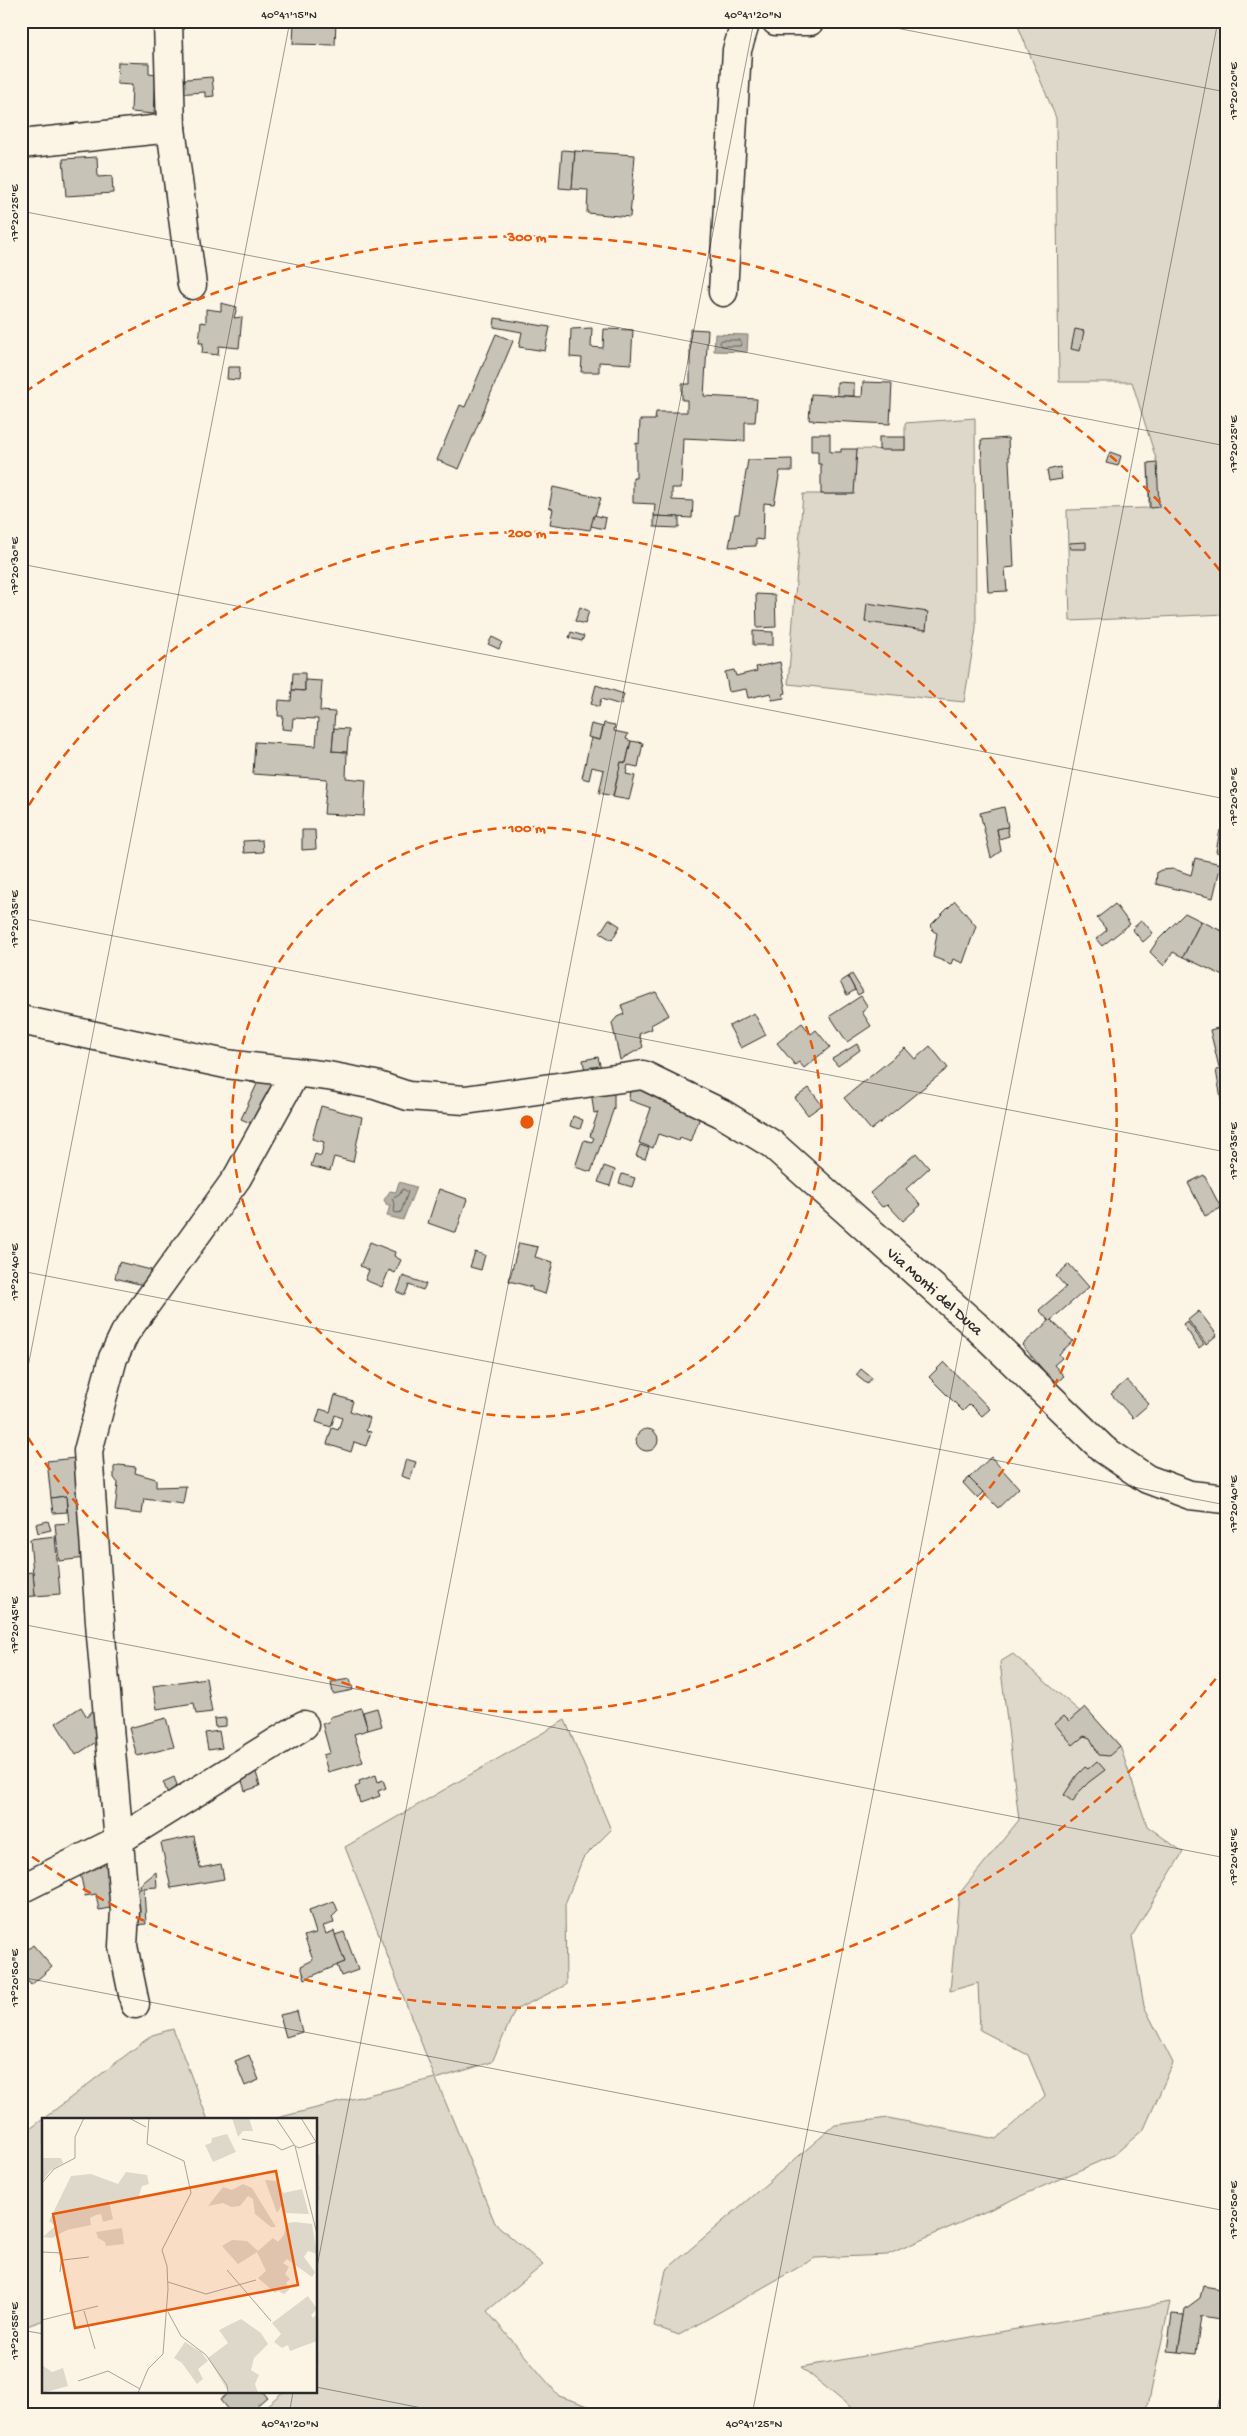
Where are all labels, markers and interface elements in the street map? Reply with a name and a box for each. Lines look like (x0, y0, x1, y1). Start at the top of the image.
text: 40°41'15"N (261, 9, 317, 23)
text: 40°41'20"N (725, 9, 782, 23)
text: 17°20'20"E (1228, 62, 1242, 121)
text: 17°20'25"E (9, 184, 23, 242)
text: 300 m (506, 229, 547, 247)
text: 17°20'25"E (1228, 415, 1242, 473)
text: 200 m (508, 525, 547, 543)
text: 17°20'30"E (9, 537, 23, 596)
text: 17°20'30"E (1228, 768, 1242, 827)
text: 100 m (507, 820, 546, 838)
text: 17°20'35"E (9, 890, 23, 949)
centre of rings (518, 1113, 536, 1131)
text: 17°20'35"E (1228, 1122, 1242, 1181)
text: 17°20'40"E (9, 1243, 23, 1302)
street label: Via Monti del Duca (881, 1244, 987, 1342)
text: 17°20'40"E (1228, 1475, 1242, 1534)
text: 17°20'45"E (9, 1596, 23, 1654)
text: 17°20'45"E (1228, 1828, 1242, 1886)
text: 17°20'50"E (9, 1949, 23, 2008)
inset map (42, 2118, 318, 2394)
text: 17°20'50"E (1228, 2181, 1242, 2240)
text: 17°20'55"E (9, 2302, 23, 2361)
text: 40°41'20"N (262, 2418, 319, 2432)
text: 40°41'25"N (726, 2418, 782, 2432)

